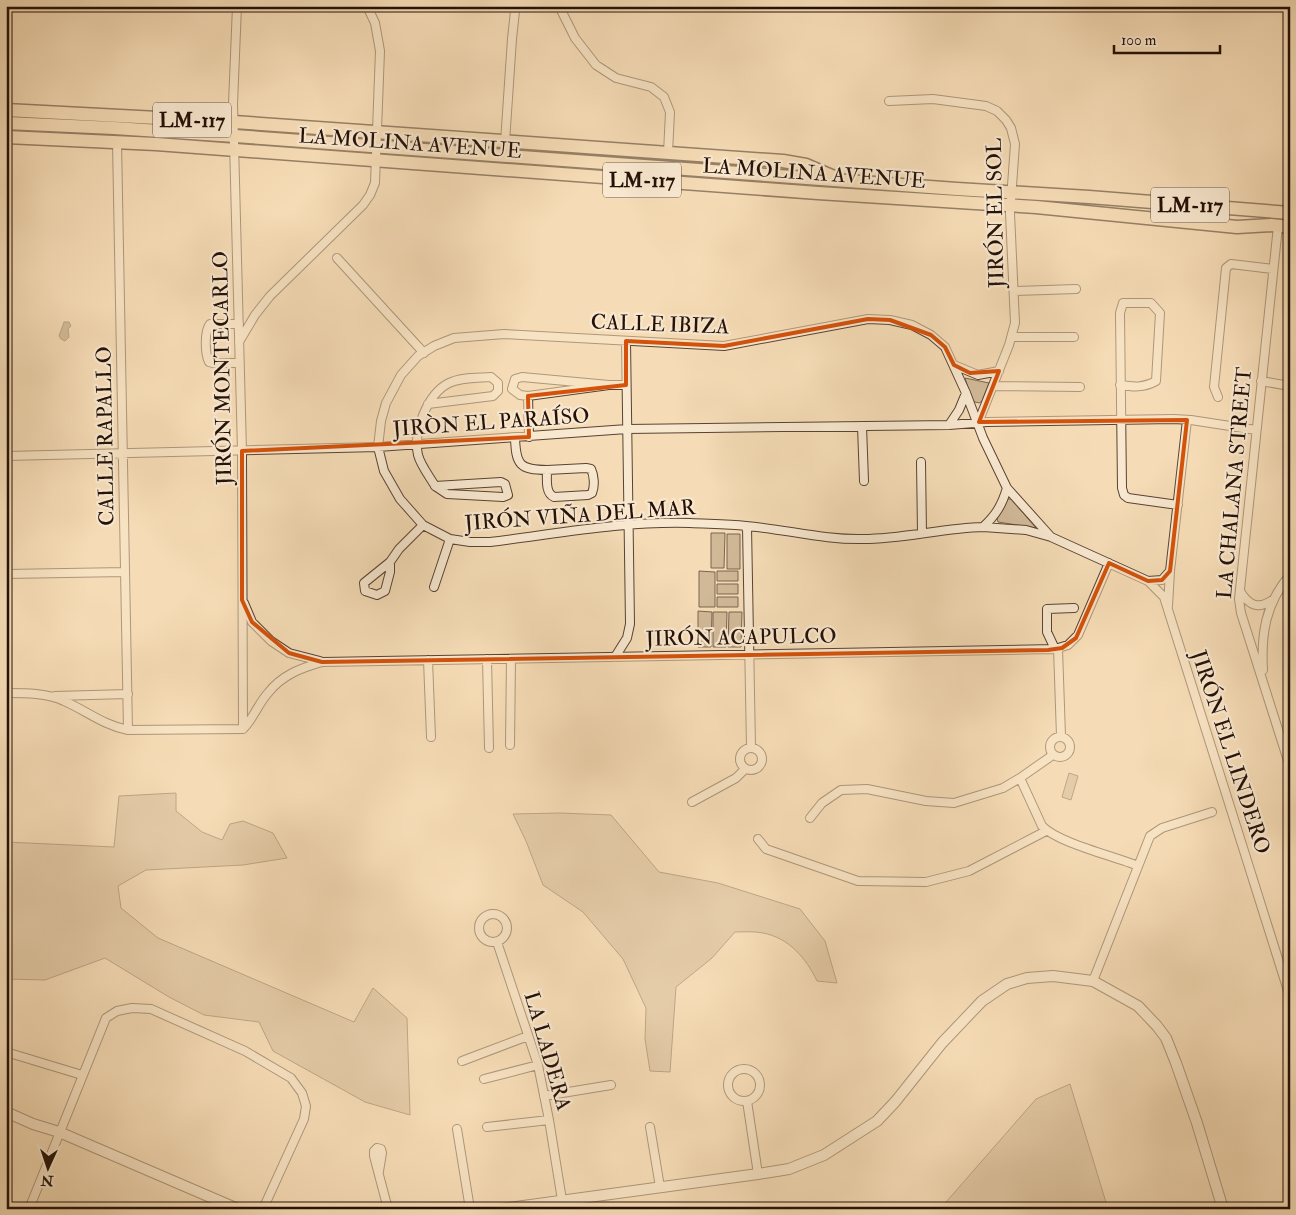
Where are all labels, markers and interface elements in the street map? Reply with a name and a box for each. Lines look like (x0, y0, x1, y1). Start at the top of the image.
scale bar (1114, 22, 1220, 54)
text: 100 m (1121, 31, 1157, 50)
road number: LM-117 (153, 102, 231, 138)
street label: LA MOLINA AVENUE (297, 122, 523, 165)
street label: JIRÓN EL SOL (981, 138, 1010, 289)
street label: LA MOLINA AVENUE (701, 152, 927, 195)
road number: LM-117 (603, 162, 681, 198)
road number: LM-117 (1151, 188, 1229, 222)
street label: JIRÓN MONTECARLO (207, 251, 238, 486)
street label: CALLE IBIZA (590, 309, 730, 340)
street label: CALLE RAPALLO (90, 346, 121, 526)
street label: LA CHALANA STREET (1211, 366, 1258, 600)
street label: JIRÒN EL PARAÍSO (391, 402, 590, 443)
street label: JIRÓN VIÑA DEL MAR (463, 494, 697, 537)
street label: JIRÓN ACAPULCO (644, 622, 837, 653)
street label: JIRÓN EL LINDERO (1185, 646, 1276, 857)
street label: LA LADERA (518, 988, 577, 1114)
north arrow (22, 1142, 72, 1192)
text: N (40, 1172, 55, 1189)

